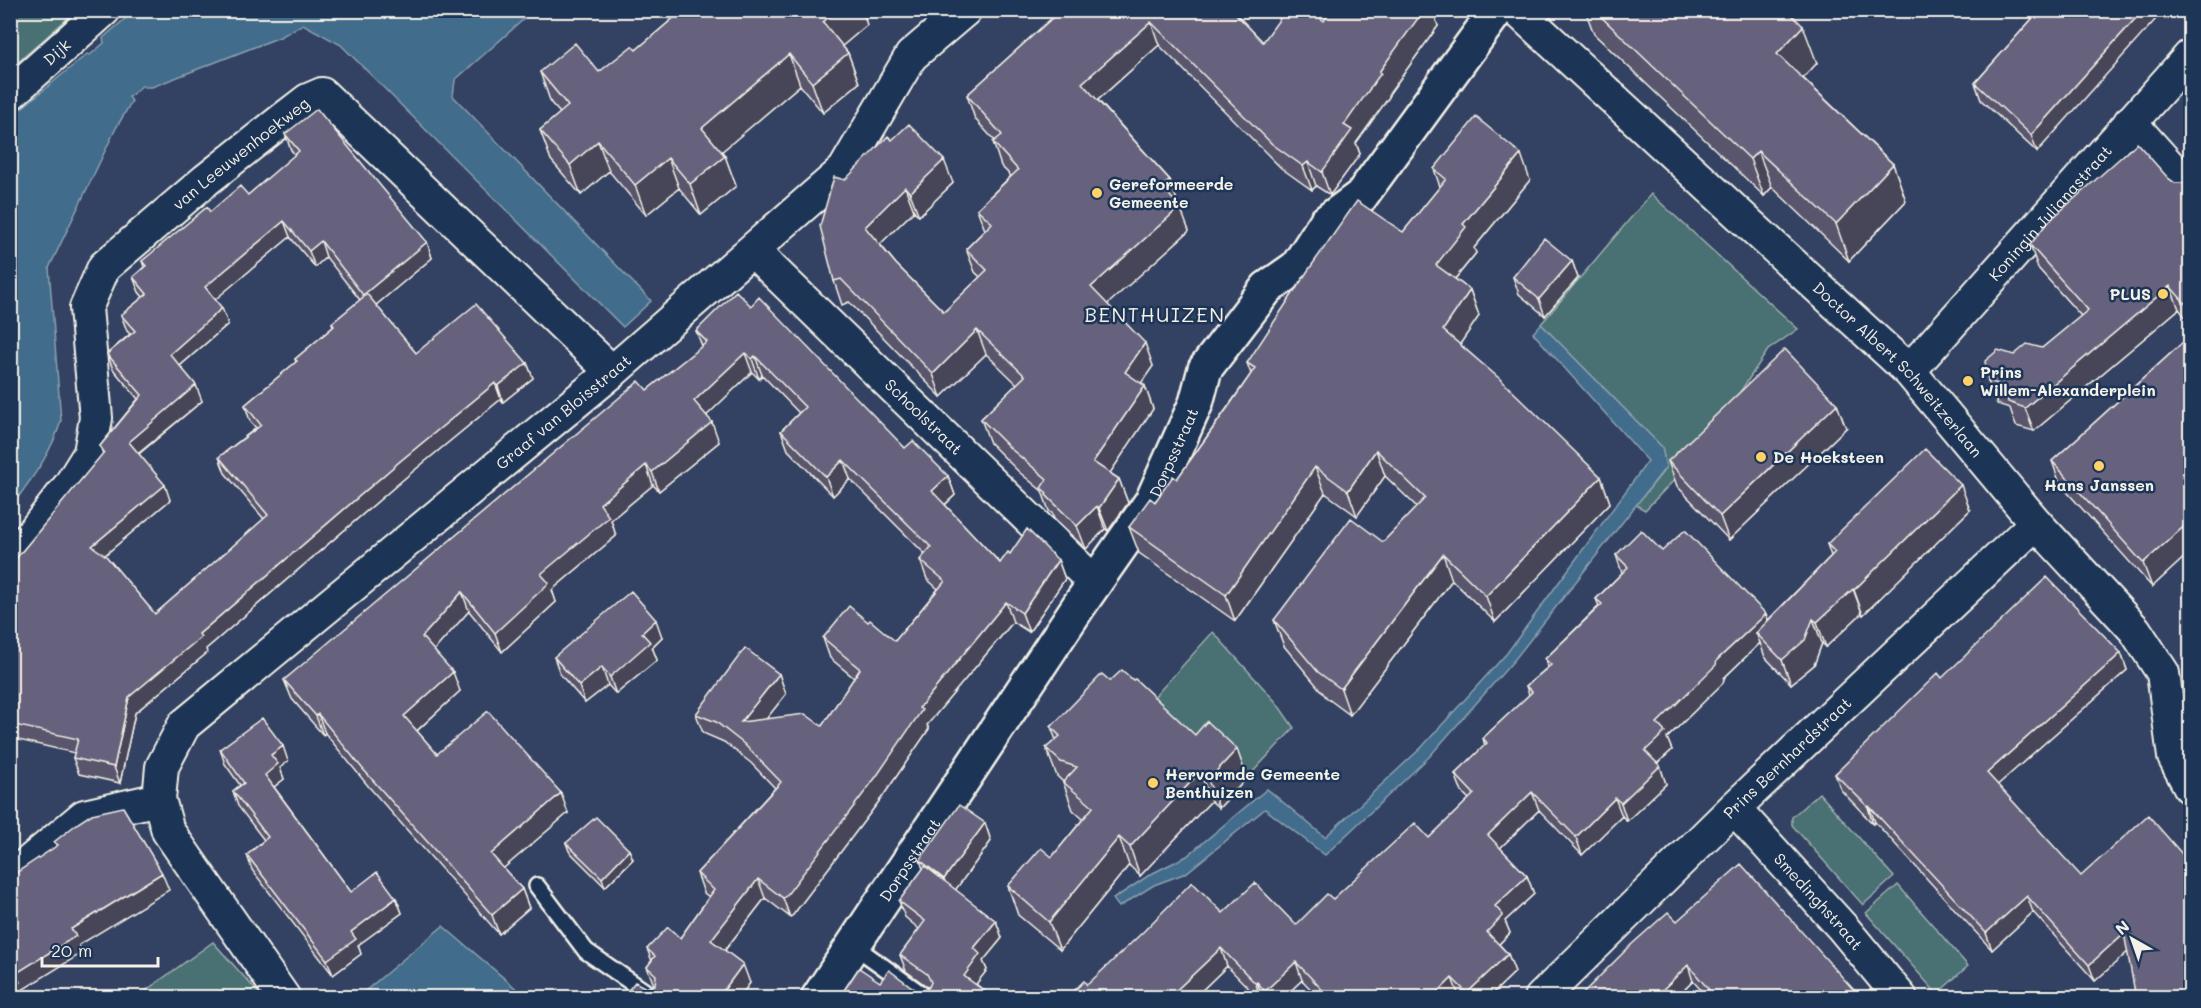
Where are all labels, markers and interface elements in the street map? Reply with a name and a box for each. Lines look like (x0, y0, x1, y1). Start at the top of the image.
street label: Dijk (39, 34, 75, 69)
street label: van Leeuwenhoekweg (168, 92, 313, 214)
street label: Koningin Julianastraat (1984, 140, 2116, 285)
place label: Gereformeerde Gemeente (1109, 173, 1233, 212)
marker: Gereformeerde Gemeente (1090, 186, 1104, 200)
street label: Doctor Albert Schweitzerlaan (1809, 277, 1988, 461)
place label: PLUS (2110, 283, 2151, 304)
marker: PLUS (2156, 287, 2170, 301)
district label: BENTHUIZEN (1085, 301, 1225, 327)
street label: Graaf van Bloisstraat (491, 349, 635, 474)
place label: Prins Willem-Alexanderplein (1980, 361, 2156, 400)
street label: Schoolstraat (881, 374, 967, 459)
marker: Prins Willem-Alexanderplein (1961, 374, 1975, 388)
street label: Dorpsstraat (1144, 404, 1203, 500)
place label: De Hoeksteen (1773, 446, 1884, 467)
marker: De Hoeksteen (1754, 450, 1768, 464)
marker: Hans Janssen (2092, 459, 2106, 473)
place label: Hans Janssen (2044, 474, 2154, 495)
street label: Prins Bernhardstraat (1718, 692, 1855, 823)
place label: Hervormde Gemeente Benthuizen (1165, 763, 1340, 802)
marker: Hervormde Gemeente Benthuizen (1146, 776, 1160, 790)
street label: Dorpsstraat (874, 814, 945, 905)
street label: Smedinghstraat (1770, 848, 1868, 954)
north arrow (2102, 909, 2162, 969)
text: N (2111, 915, 2133, 939)
scale bar (42, 930, 158, 968)
text: 20 m (51, 938, 92, 962)

